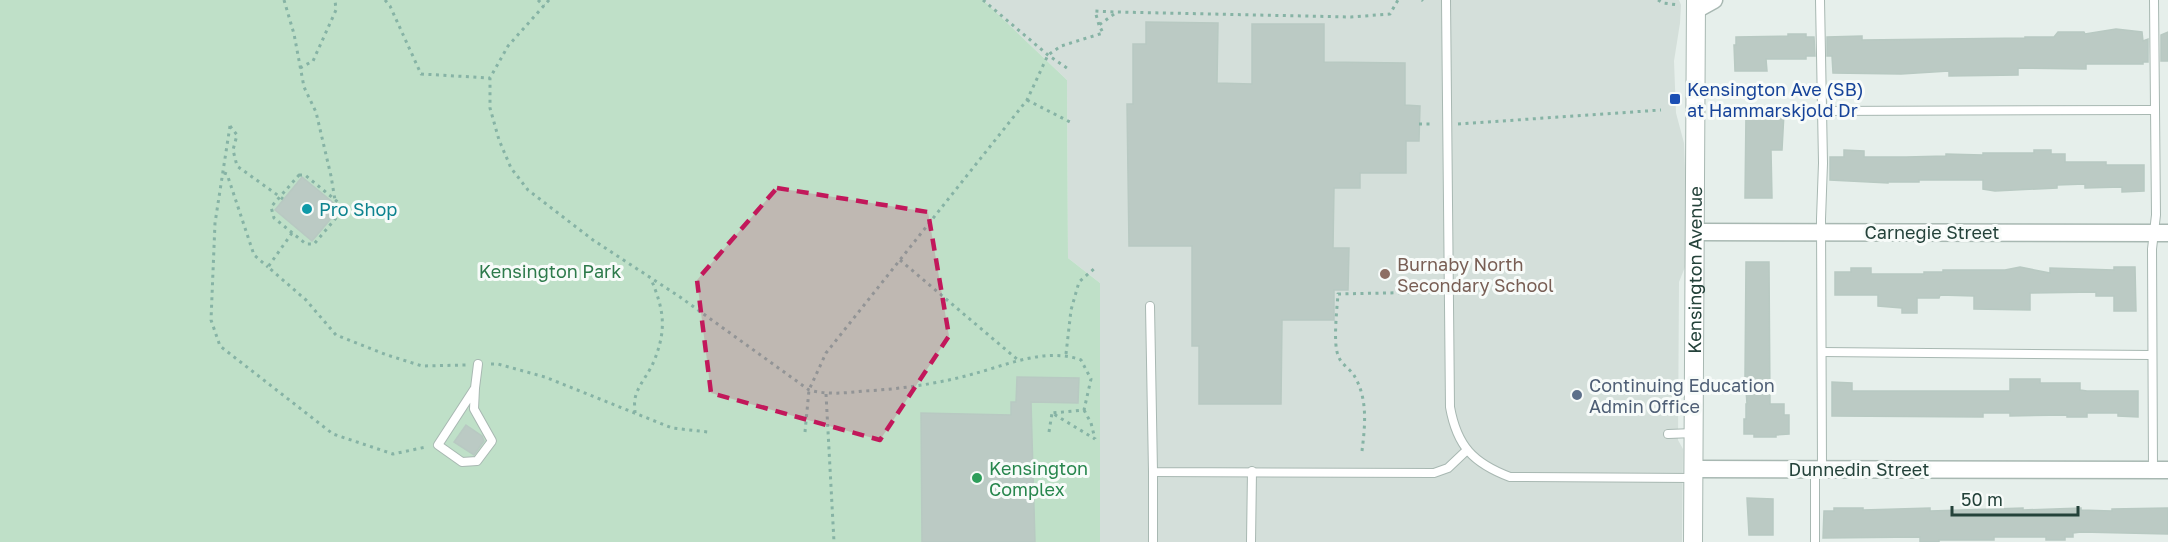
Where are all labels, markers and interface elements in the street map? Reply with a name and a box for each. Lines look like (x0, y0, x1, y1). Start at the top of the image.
place label: Kensington Ave (SB) at Hammarskjold Dr (1687, 78, 1864, 121)
marker: Kensington Ave (SB) at Hammarskjold Dr (1668, 92, 1682, 106)
street label: Kensington Avenue (1683, 186, 1706, 354)
place label: Pro Shop (319, 198, 397, 220)
marker: Pro Shop (300, 202, 314, 216)
street label: Carnegie Street (1864, 221, 2000, 243)
place label: Burnaby North Secondary School (1397, 253, 1554, 296)
park label: Kensington Park (479, 260, 621, 282)
marker: Burnaby North Secondary School (1378, 267, 1392, 281)
place label: Continuing Education Admin Office (1589, 374, 1775, 417)
marker: Continuing Education Admin Office (1570, 388, 1584, 402)
place label: Kensington Complex (989, 457, 1088, 500)
street label: Dunnedin Street (1789, 458, 1929, 480)
marker: Kensington Complex (970, 471, 984, 485)
scale bar (1952, 479, 2078, 517)
text: 50 m (1961, 488, 2003, 510)

